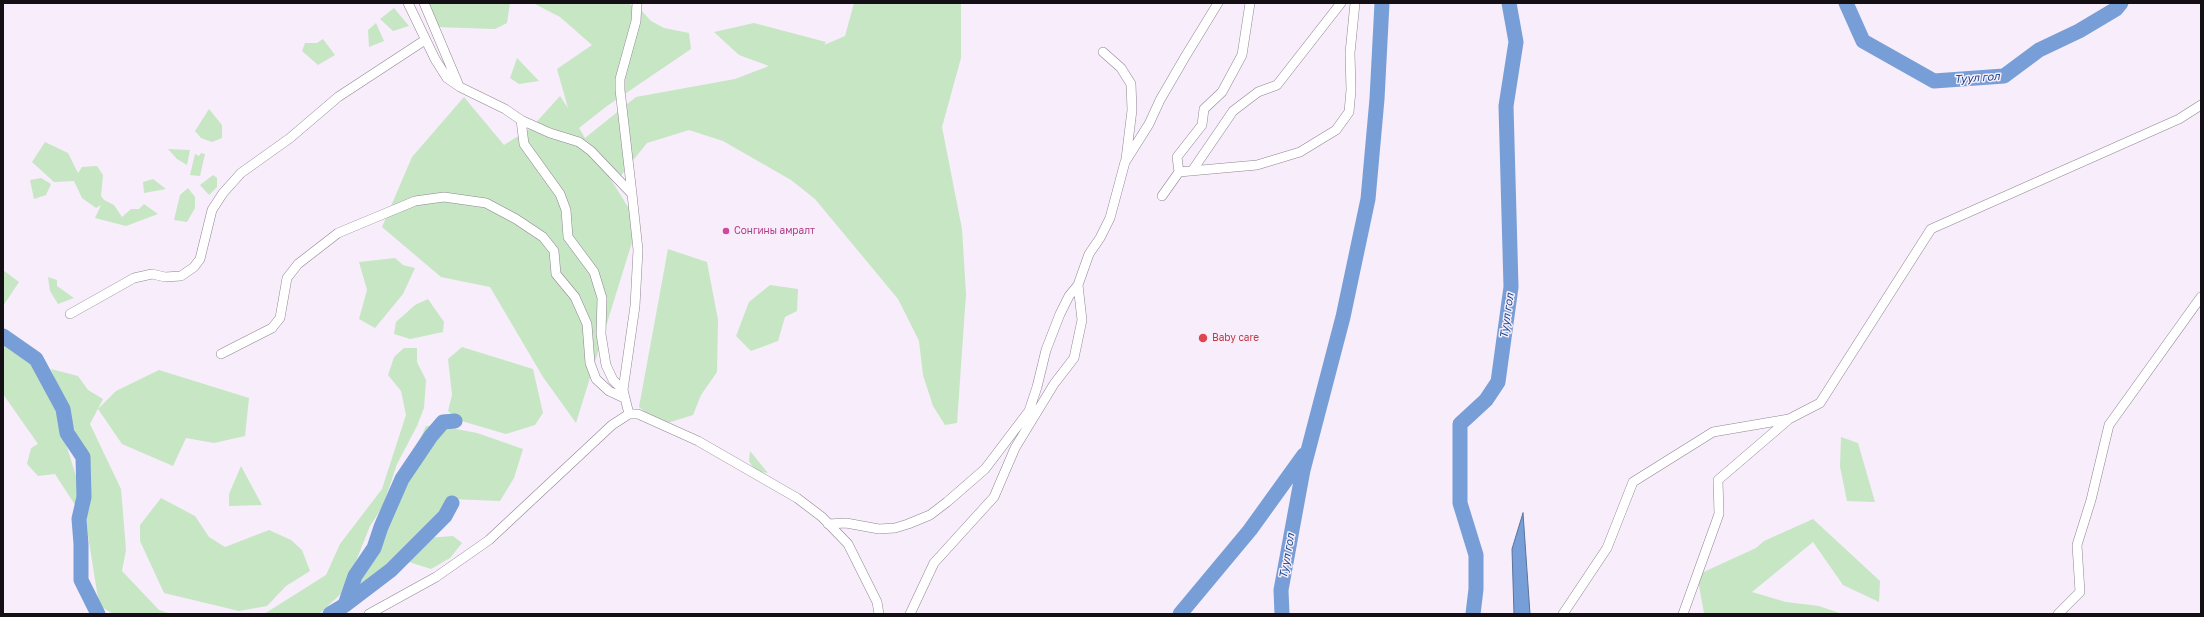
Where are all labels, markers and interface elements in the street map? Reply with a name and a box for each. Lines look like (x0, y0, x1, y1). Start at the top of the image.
water label: Туул гол (1954, 70, 2000, 86)
place label: Сонгины амралт (734, 225, 815, 237)
marker: Сонгины амралт (721, 226, 731, 236)
water label: Туул гол (1497, 293, 1517, 339)
marker: Baby care (1197, 332, 1209, 344)
place label: Baby care (1212, 332, 1259, 344)
water label: Туул гол (1277, 532, 1297, 580)

